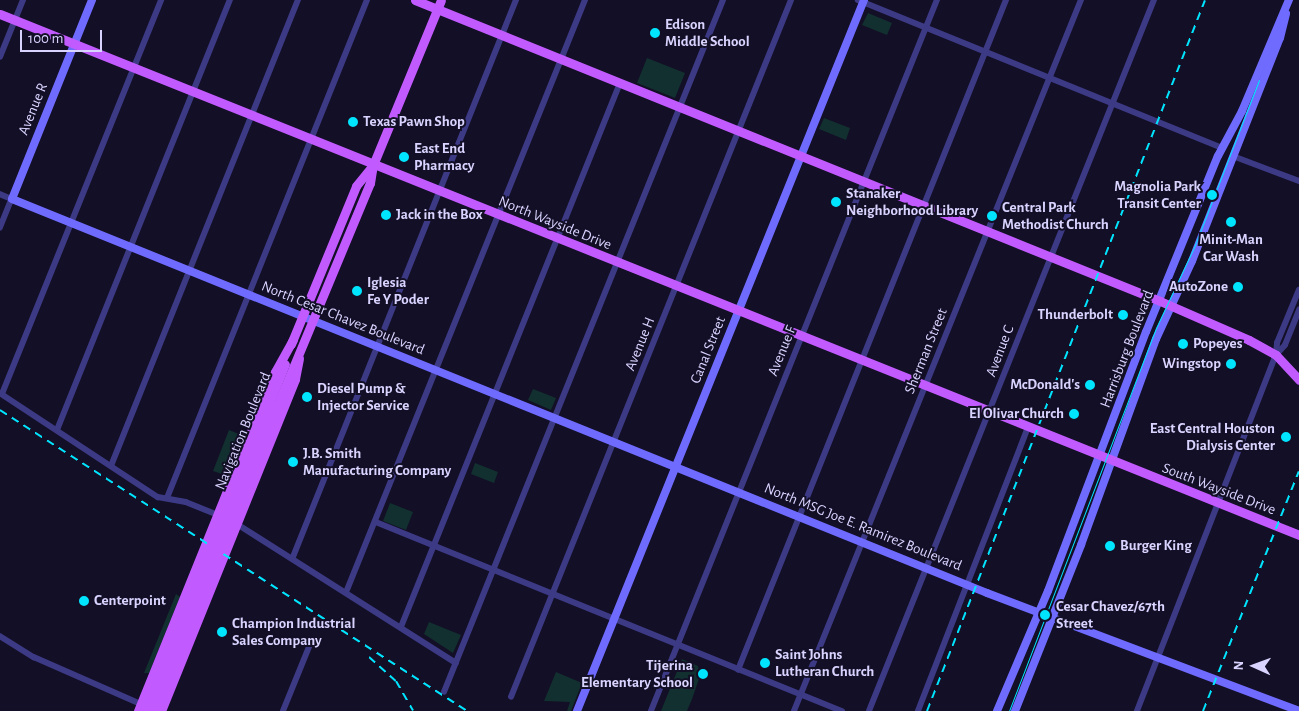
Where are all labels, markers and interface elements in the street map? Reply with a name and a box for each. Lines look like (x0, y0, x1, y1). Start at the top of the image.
place label: Edison Middle School (665, 15, 750, 50)
scale bar (22, 20, 105, 52)
marker: Edison Middle School (649, 27, 661, 39)
text: 100 m (28, 31, 63, 46)
street label: Avenue R (14, 80, 52, 138)
place label: Texas Pawn Shop (363, 113, 465, 131)
marker: Texas Pawn Shop (347, 116, 359, 128)
place label: East End Pharmacy (414, 139, 474, 174)
marker: East End Pharmacy (398, 151, 410, 163)
place label: Magnolia Park Transit Center (1114, 177, 1201, 212)
place label: Stanaker Neighborhood Library (846, 184, 978, 219)
marker: Magnolia Park Transit Center (1205, 188, 1219, 202)
street label: North Wayside Drive (496, 192, 614, 254)
marker: Stanaker Neighborhood Library (830, 196, 842, 208)
place label: Central Park Methodist Church (1002, 198, 1109, 233)
place label: Jack in the Box (396, 206, 483, 224)
marker: Jack in the Box (380, 209, 392, 221)
marker: Central Park Methodist Church (986, 210, 998, 222)
marker: Minit-Man Car Wash (1225, 216, 1237, 228)
place label: Minit-Man Car Wash (1199, 230, 1263, 265)
place label: Iglesia Fe Y Poder (367, 273, 429, 308)
street label: North Cesar Chavez Boulevard (259, 277, 427, 359)
place label: AutoZone (1169, 278, 1228, 296)
marker: AutoZone (1232, 281, 1244, 293)
marker: Iglesia Fe Y Poder (351, 285, 363, 297)
street label: Harrisburg Boulevard (1096, 288, 1158, 410)
street label: Sherman Street (901, 306, 951, 396)
place label: Thunderbolt (1037, 306, 1113, 324)
marker: Thunderbolt (1117, 309, 1129, 321)
street label: Avenue H (621, 314, 659, 374)
street label: Canal Street (686, 314, 730, 386)
street label: Avenue F (764, 323, 800, 379)
street label: Avenue C (982, 323, 1018, 379)
place label: Popeyes (1193, 335, 1242, 353)
marker: Popeyes (1177, 338, 1189, 350)
place label: Wingstop (1162, 355, 1221, 373)
marker: Wingstop (1225, 358, 1237, 370)
street label: Navigation Boulevard (211, 369, 275, 493)
place label: McDonald's (1010, 376, 1080, 394)
place label: Diesel Pump & Injector Service (317, 379, 409, 414)
marker: McDonald's (1084, 379, 1096, 391)
marker: Diesel Pump & Injector Service (301, 391, 313, 403)
place label: El Olivar Church (969, 405, 1064, 423)
marker: El Olivar Church (1068, 408, 1080, 420)
place label: East Central Houston Dialysis Center (1150, 419, 1275, 454)
marker: East Central Houston Dialysis Center (1279, 430, 1293, 444)
place label: J.B. Smith Manufacturing Company (303, 444, 451, 479)
marker: J.B. Smith Manufacturing Company (287, 456, 299, 468)
street label: South Wayside Drive (1160, 459, 1278, 519)
street label: North MSG Joe E. Ramirez Boulevard (762, 479, 964, 575)
place label: Burger King (1120, 537, 1192, 555)
marker: Burger King (1104, 540, 1116, 552)
place label: Centerpoint (94, 592, 166, 610)
marker: Centerpoint (78, 595, 90, 607)
place label: Cesar Chavez/67th Street (1056, 597, 1165, 632)
marker: Cesar Chavez/67th Street (1038, 608, 1052, 622)
place label: Champion Industrial Sales Company (232, 614, 355, 649)
marker: Champion Industrial Sales Company (216, 626, 228, 638)
north arrow (1229, 641, 1279, 691)
place label: Saint Johns Lutheran Church (775, 645, 874, 680)
place label: Tijerina Elementary School (581, 656, 693, 691)
marker: Saint Johns Lutheran Church (759, 657, 771, 669)
text: N (1232, 660, 1246, 671)
marker: Tijerina Elementary School (697, 668, 709, 680)

